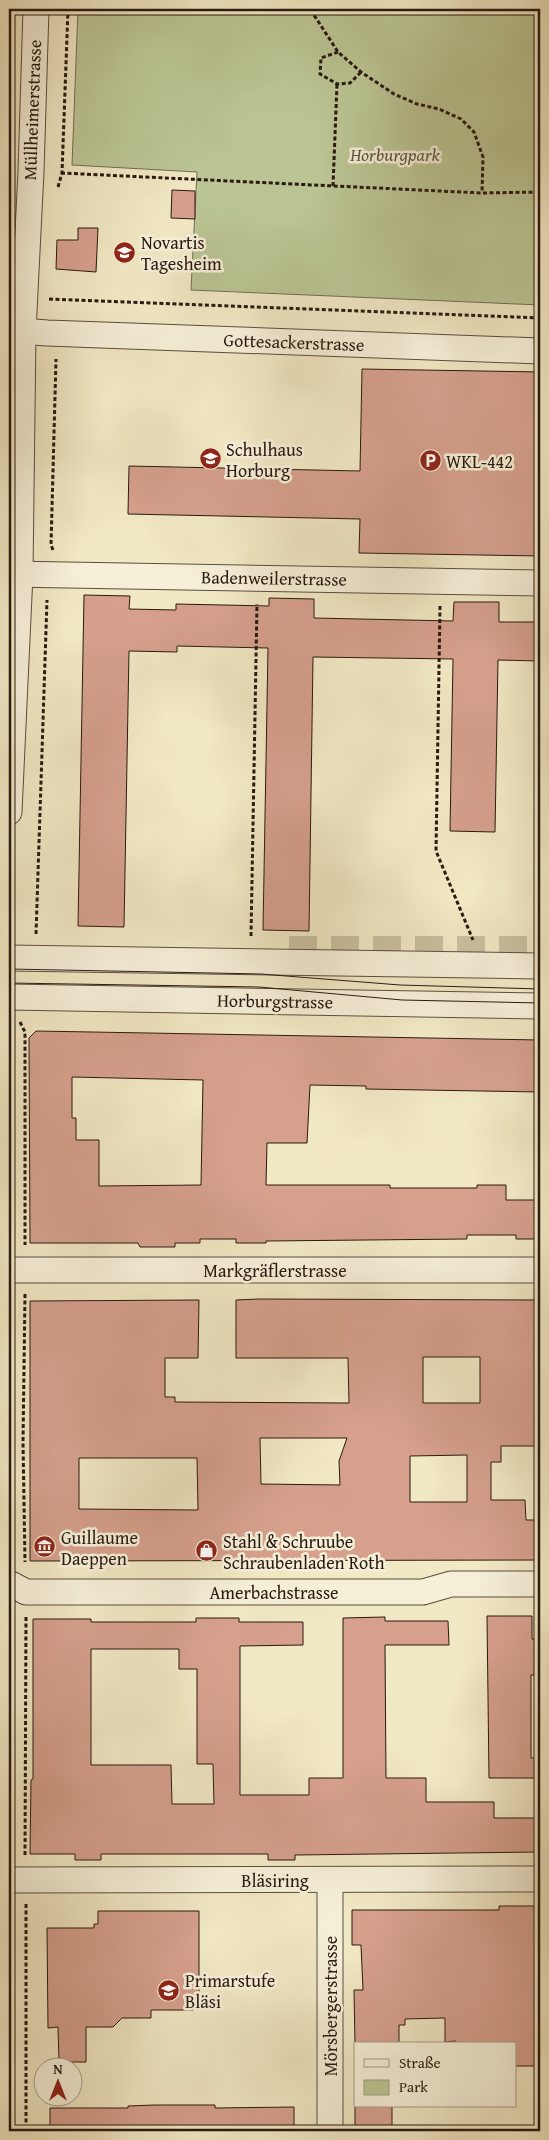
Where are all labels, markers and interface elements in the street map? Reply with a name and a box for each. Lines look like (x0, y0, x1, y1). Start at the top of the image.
street label: Müllheimerstrasse (16, 39, 48, 181)
park label: Horburgpark (349, 141, 441, 168)
place label: Novartis Tagesheim (141, 229, 222, 277)
school or university icon: Novartis Tagesheim (113, 240, 137, 264)
street label: Gottesackerstrasse (223, 326, 365, 358)
place label: Schulhaus Horburg (226, 436, 303, 484)
school or university icon: Schulhaus Horburg (198, 447, 222, 471)
place label: WKL-442 (446, 448, 513, 475)
parking icon: WKL-442 (418, 449, 442, 473)
street label: Badenweilerstrasse (201, 563, 347, 593)
street label: Horburgstrasse (217, 986, 333, 1016)
street label: Markgräflerstrasse (203, 1257, 347, 1284)
place label: Guillaume Daeppen (61, 1524, 138, 1572)
place label: Stahl & Schruube Schraubenladen Roth (223, 1528, 385, 1576)
museum icon: Guillaume Daeppen (33, 1535, 57, 1559)
shop icon: Stahl & Schruube Schraubenladen Roth (195, 1539, 219, 1563)
street label: Amerbachstrasse (209, 1579, 339, 1606)
street label: Bläsiring (241, 1867, 309, 1894)
street label: Mörsbergerstrasse (317, 1936, 344, 2076)
place label: Primarstufe Bläsi (185, 1967, 275, 2015)
school or university icon: Primarstufe Bläsi (157, 1978, 181, 2002)
legend (354, 2042, 516, 2108)
text: Straße (399, 2052, 441, 2073)
north arrow (32, 2058, 82, 2108)
text: N (53, 2059, 63, 2079)
text: Park (399, 2076, 428, 2097)

